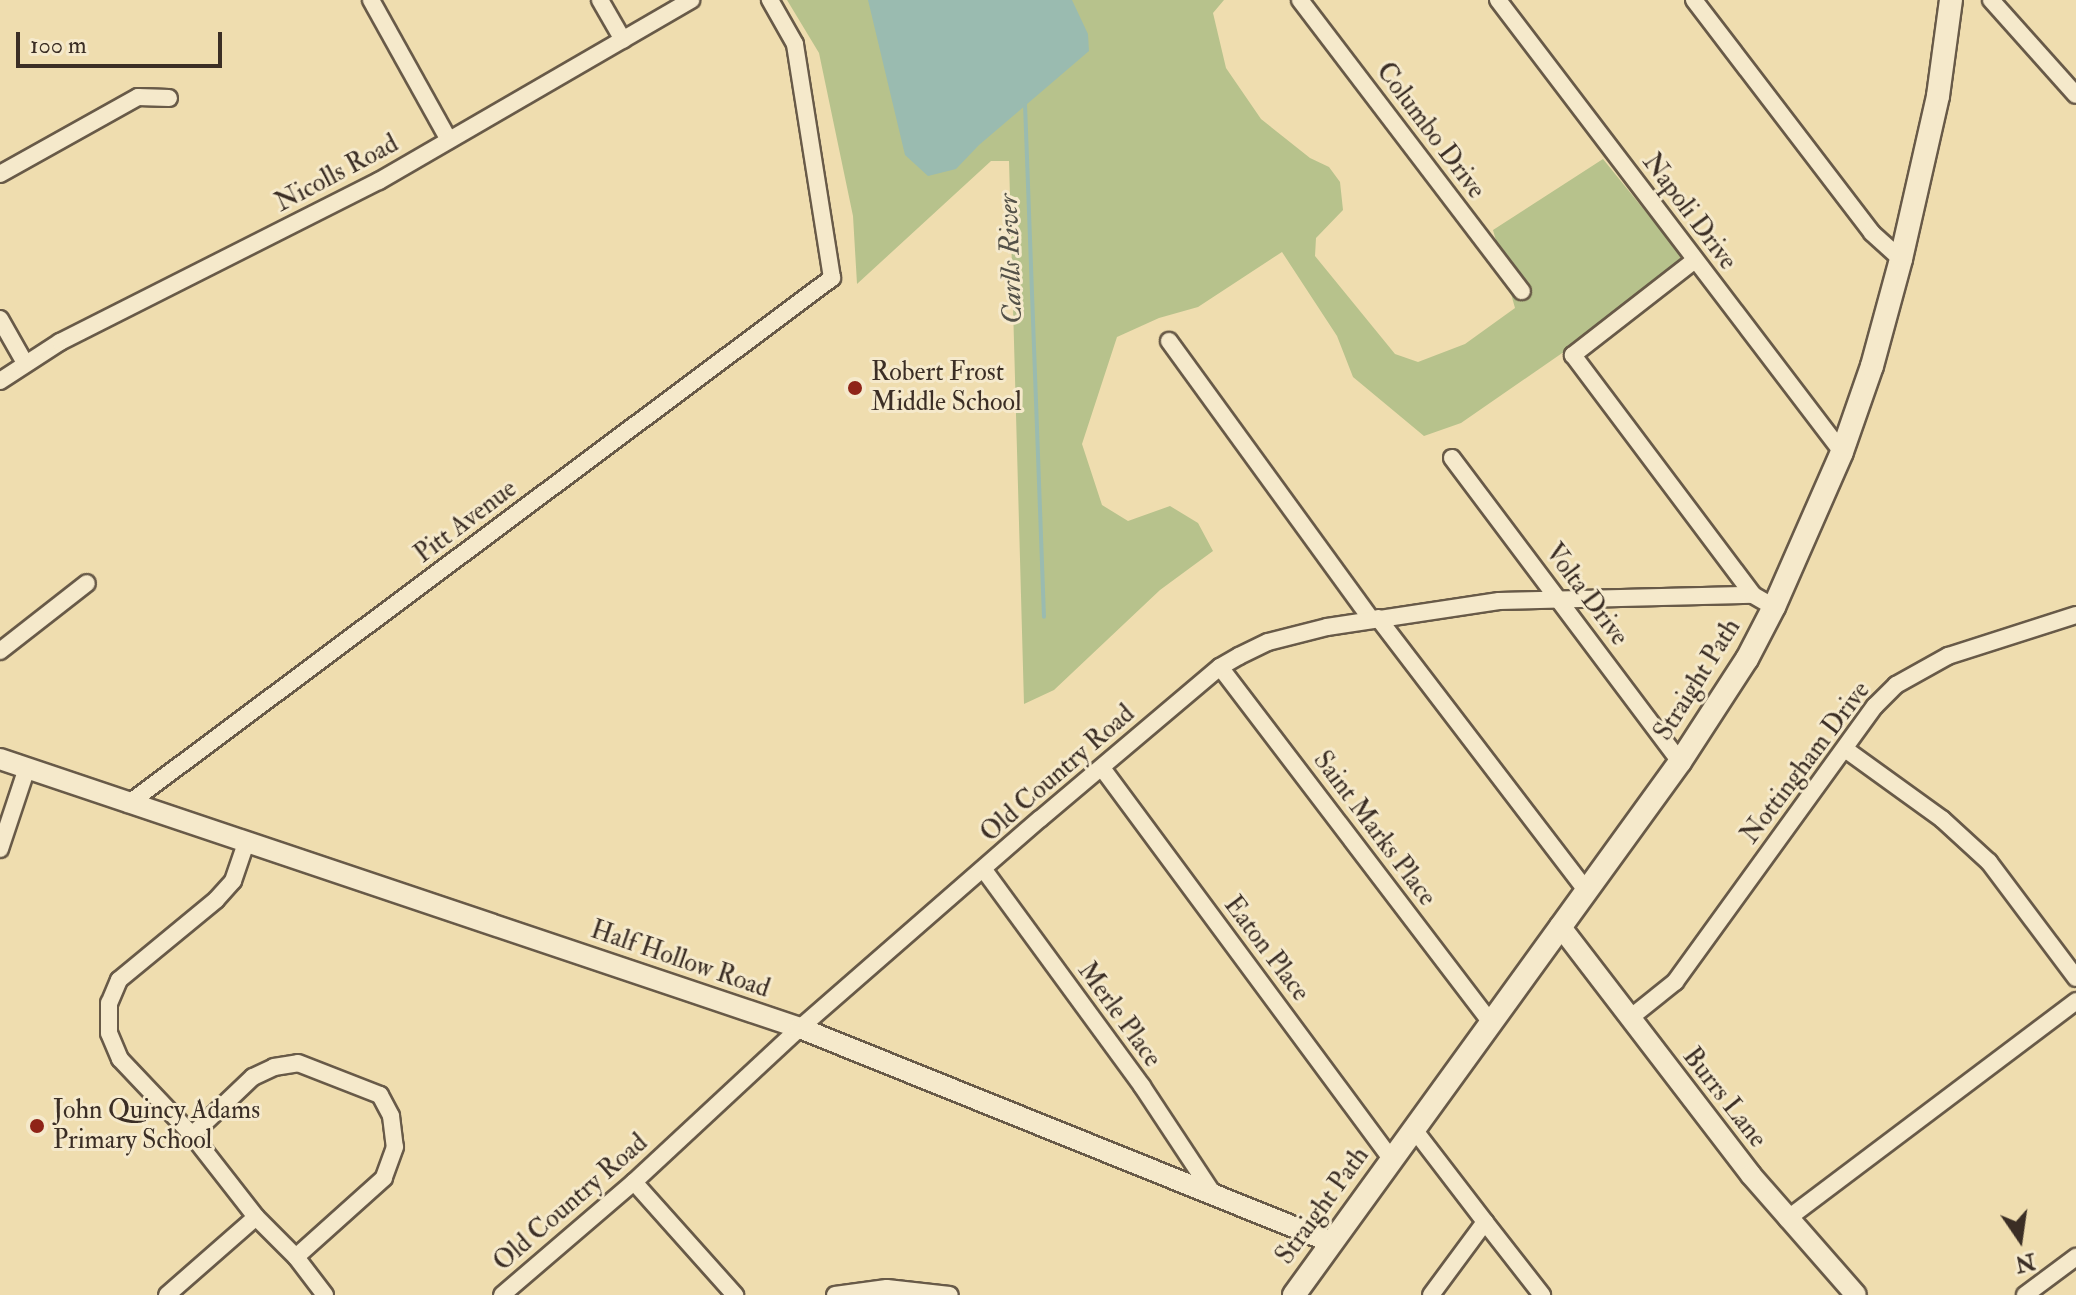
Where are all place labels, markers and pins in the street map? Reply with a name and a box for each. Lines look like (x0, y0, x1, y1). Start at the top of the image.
place label: Robert Frost Middle School (871, 357, 1022, 418)
marker: Robert Frost Middle School (846, 379, 864, 397)
place label: John Quincy Adams Primary School (53, 1095, 260, 1156)
marker: John Quincy Adams Primary School (28, 1117, 46, 1135)

